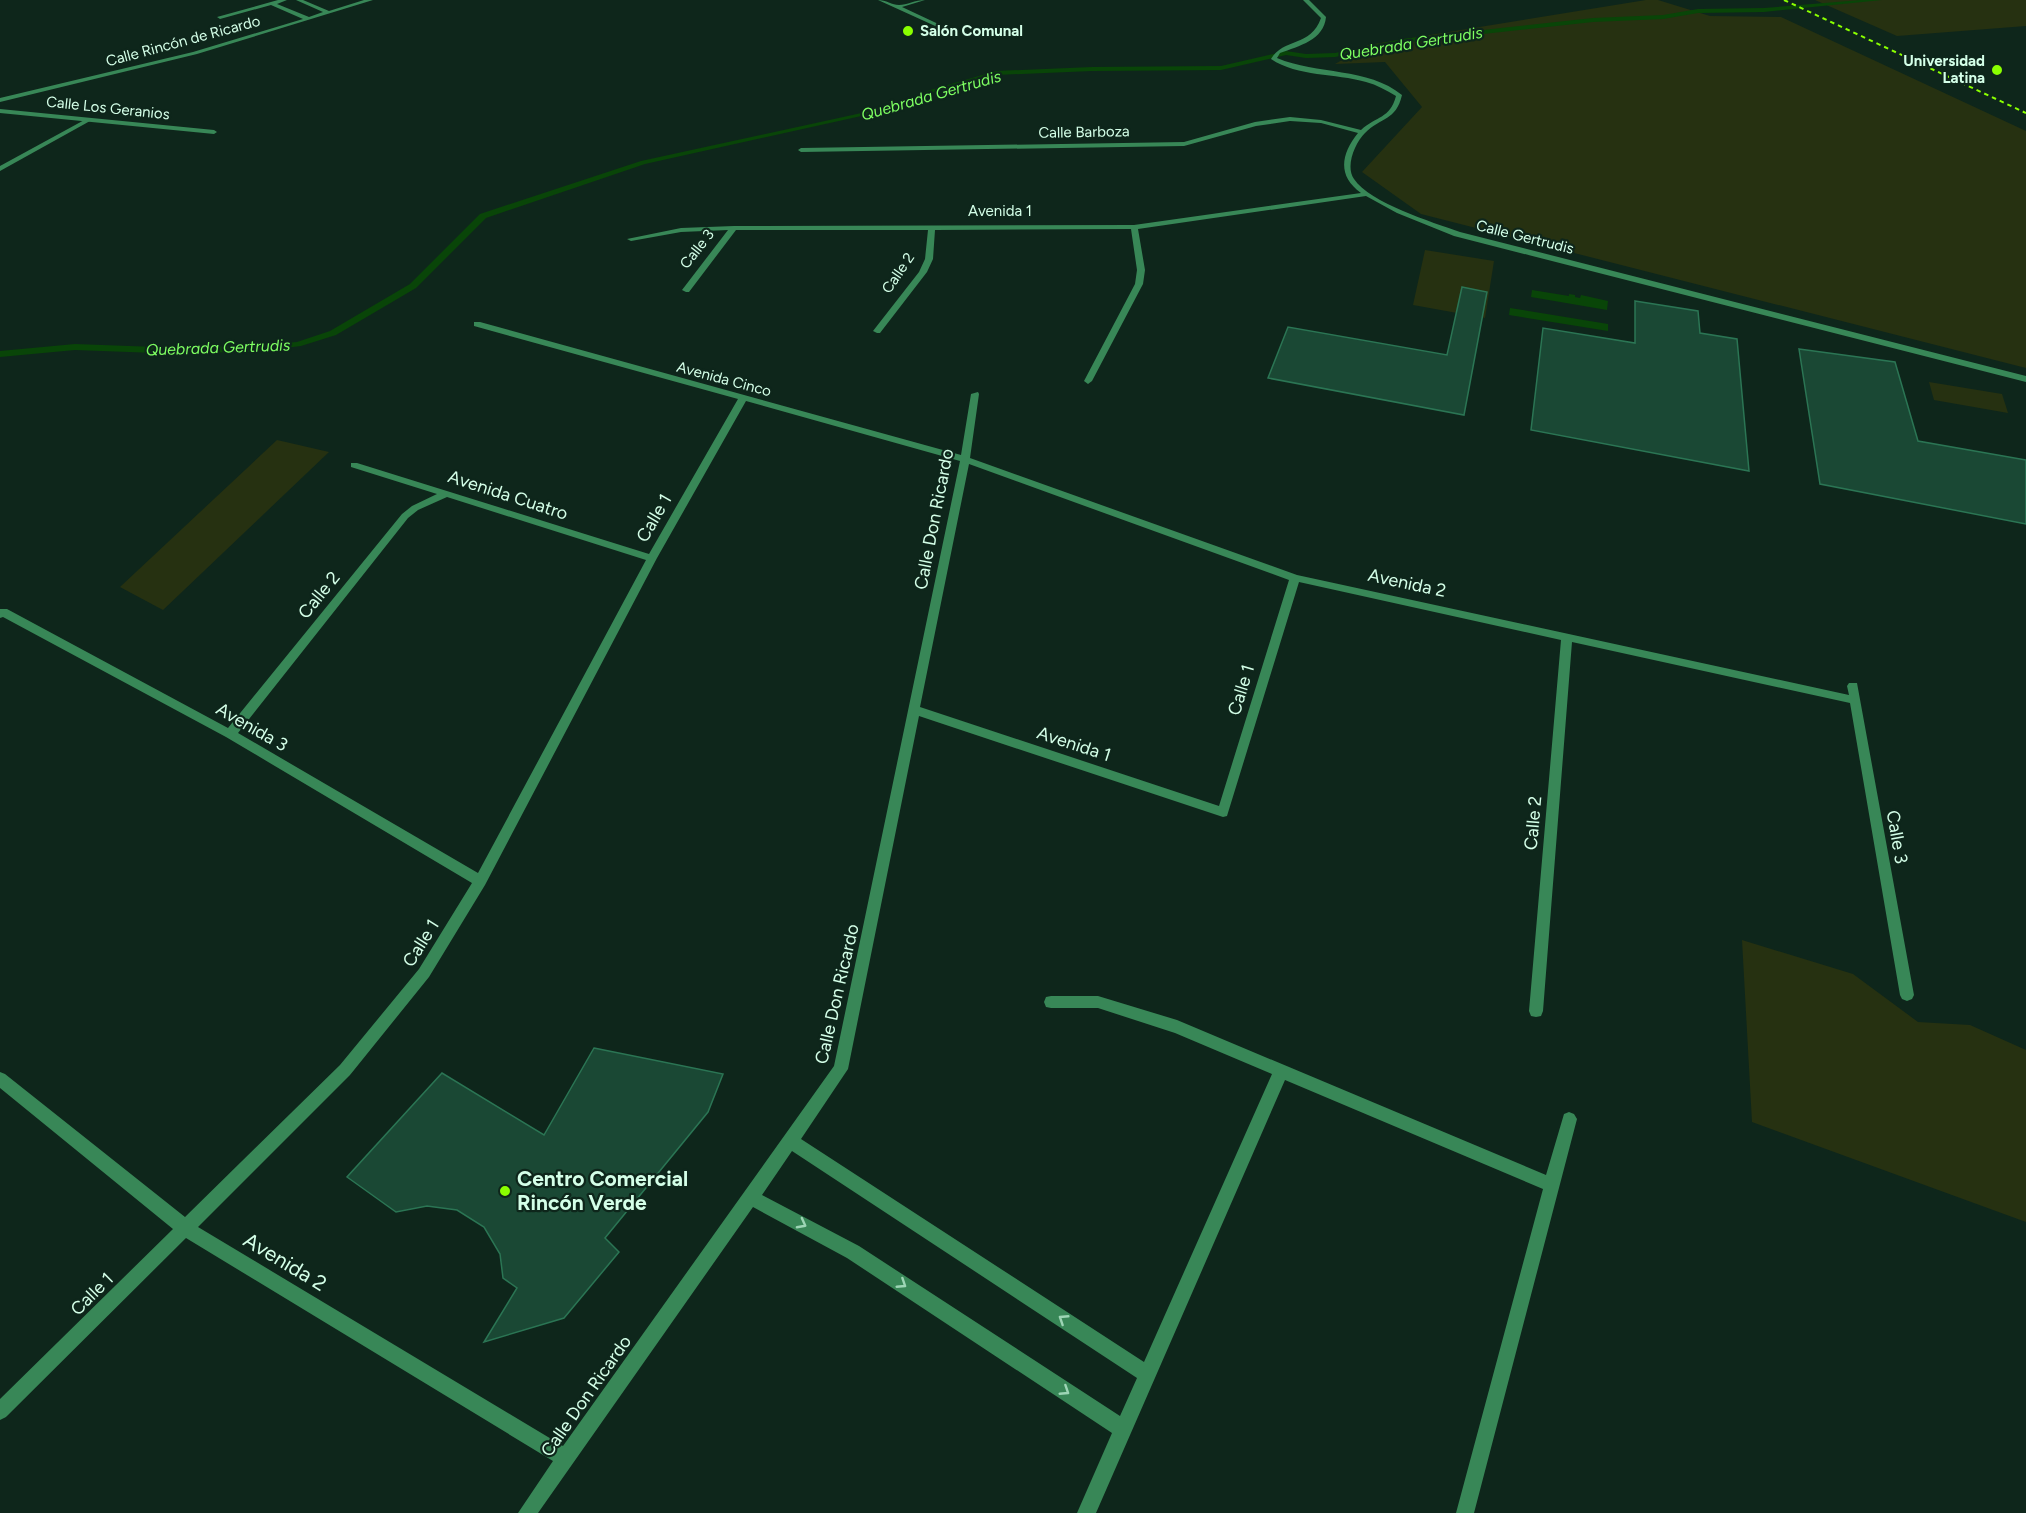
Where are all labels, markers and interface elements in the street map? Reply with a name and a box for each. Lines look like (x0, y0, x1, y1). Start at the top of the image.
street label: Calle Rincón de Ricardo (104, 12, 262, 70)
place label: Salón Comunal (920, 22, 1023, 40)
water label: Quebrada Gertrudis (1338, 23, 1484, 64)
marker: Salón Comunal (901, 24, 915, 38)
place label: Universidad Latina (1903, 52, 1985, 87)
marker: Universidad Latina (1990, 63, 2004, 77)
water label: Quebrada Gertrudis (859, 66, 1004, 125)
street label: Calle Los Geranios (45, 93, 171, 123)
street label: Calle Barboza (1038, 122, 1130, 142)
street label: Avenida 1 (968, 202, 1032, 220)
street label: Calle Gertrudis (1474, 216, 1576, 258)
street label: Calle 3 (676, 226, 718, 272)
street label: Calle 2 (878, 249, 918, 297)
water label: Quebrada Gertrudis (145, 335, 291, 360)
street label: Avenida Cinco (675, 358, 774, 400)
street label: Calle Don Ricardo (910, 447, 958, 591)
street label: Avenida Cuatro (445, 465, 571, 525)
street label: Calle 1 (632, 490, 676, 546)
street label: Avenida 2 (1366, 564, 1448, 602)
street label: Calle 2 (293, 567, 345, 623)
street label: Calle 1 (1223, 662, 1259, 718)
street label: Avenida 3 (212, 698, 292, 756)
street label: Avenida 1 (1034, 722, 1114, 766)
street label: Calle 2 (1520, 795, 1546, 851)
street label: Calle 3 (1881, 808, 1913, 866)
street label: Calle 1 (398, 915, 444, 971)
street label: Calle Don Ricardo (810, 922, 864, 1066)
place label: Centro Comercial Rincón Verde (517, 1166, 688, 1215)
marker: Centro Comercial Rincón Verde (498, 1184, 512, 1198)
one-way arrow (795, 1217, 806, 1228)
street label: Avenida 2 (239, 1227, 331, 1296)
street label: Calle 1 (66, 1268, 118, 1320)
one-way arrow (895, 1277, 906, 1288)
one-way arrow (1059, 1315, 1070, 1326)
street label: Calle Don Ricardo (536, 1331, 636, 1461)
one-way arrow (1058, 1384, 1069, 1395)

